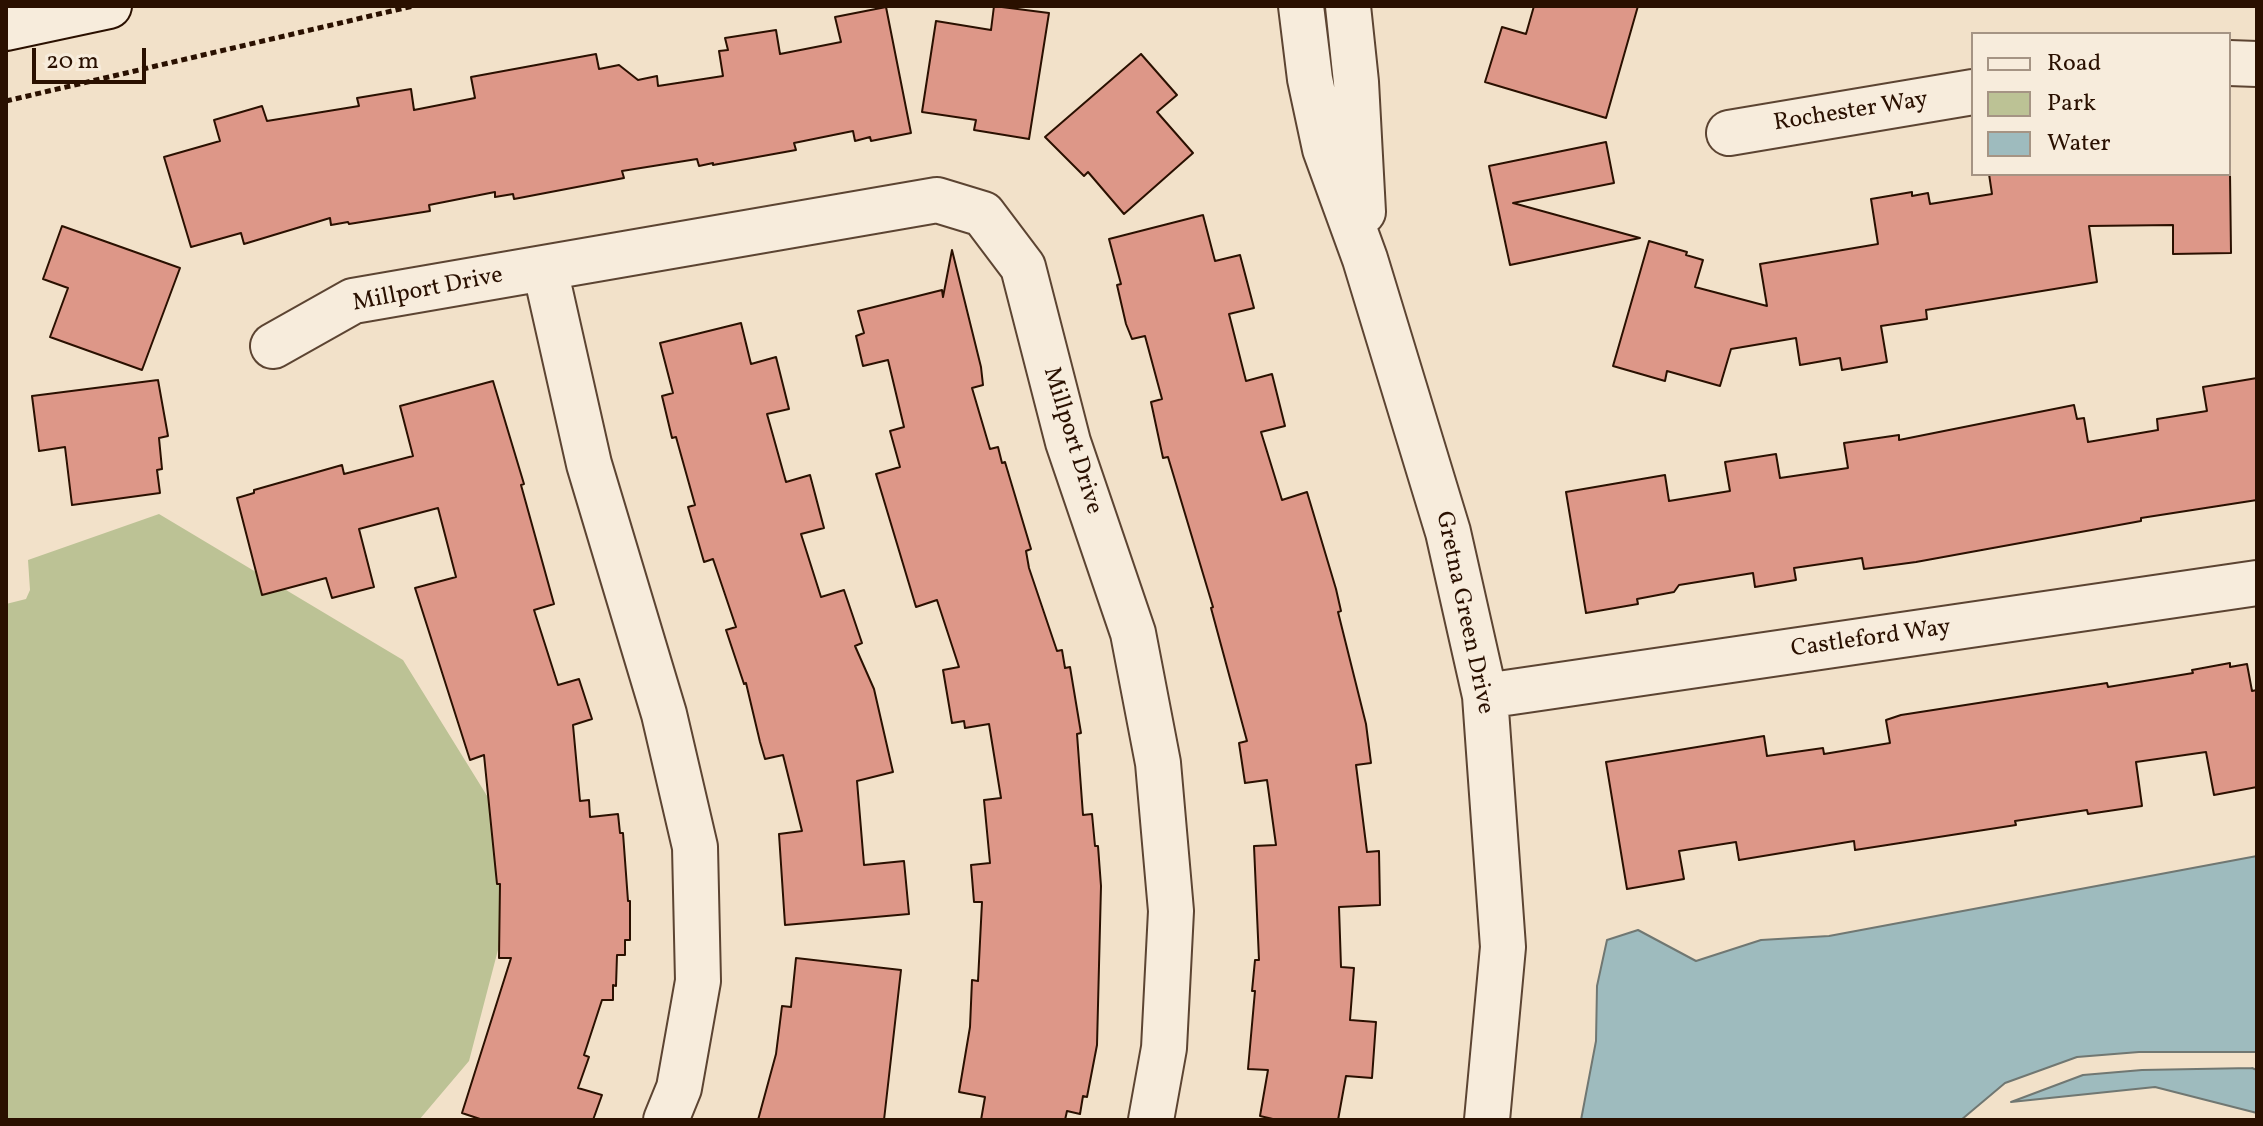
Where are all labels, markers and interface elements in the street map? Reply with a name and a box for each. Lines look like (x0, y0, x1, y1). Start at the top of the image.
scale bar (36, 32, 150, 82)
legend (1971, 32, 2231, 176)
text: 20 m (46, 45, 99, 79)
text: Road (2047, 47, 2101, 81)
street label: Rochester Way (1772, 87, 1930, 139)
text: Park (2047, 87, 2096, 121)
text: Water (2047, 127, 2111, 161)
street label: Millport Drive (350, 262, 506, 320)
street label: Millport Drive (1035, 364, 1107, 518)
street label: Gretna Green Drive (1427, 509, 1499, 717)
street label: Castleford Way (1789, 615, 1953, 665)

